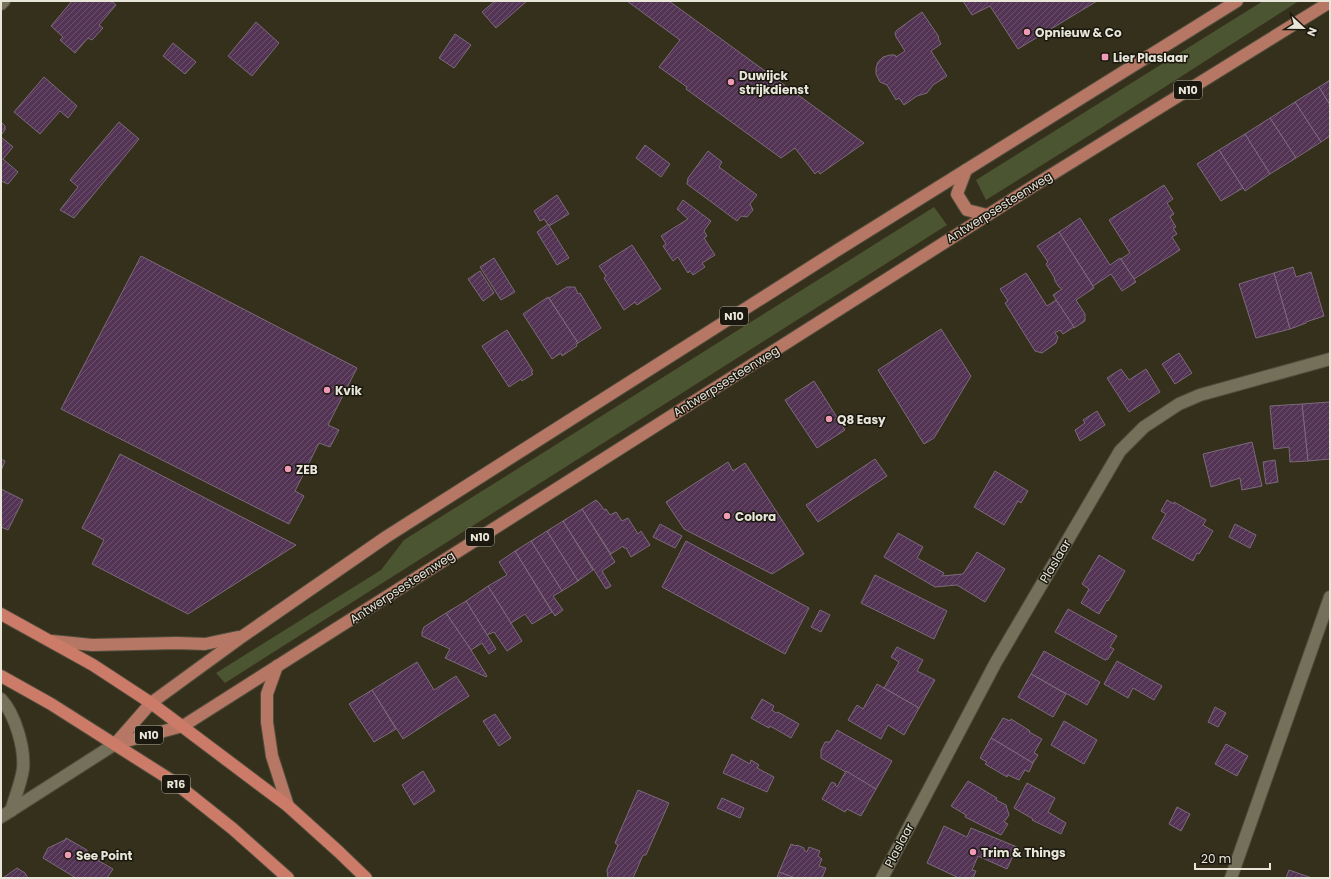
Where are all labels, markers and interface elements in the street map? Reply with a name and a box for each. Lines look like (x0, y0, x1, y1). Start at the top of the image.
north arrow (1283, 8, 1323, 48)
place label: Opnieuw & Co (1035, 24, 1122, 41)
text: N (1303, 25, 1321, 39)
marker: Opnieuw & Co (1022, 27, 1032, 37)
place label: Lier Plaslaar (1113, 49, 1188, 66)
marker: Lier Plaslaar (1100, 52, 1110, 62)
place label: Duwijck strijkdienst (739, 67, 809, 98)
marker: Duwijck strijkdienst (726, 77, 736, 87)
road number: N10 (1174, 81, 1202, 99)
street label: Antwerpsesteenweg (943, 167, 1055, 247)
road number: N10 (720, 307, 748, 325)
street label: Antwerpsesteenweg (670, 341, 782, 421)
place label: Kvik (335, 382, 362, 399)
marker: Kvik (322, 385, 332, 395)
place label: Q8 Easy (837, 411, 886, 428)
marker: Q8 Easy (824, 414, 834, 424)
place label: ZEB (296, 461, 318, 478)
marker: ZEB (283, 464, 293, 474)
place label: Colora (735, 508, 776, 525)
marker: Colora (722, 511, 732, 521)
road number: N10 (466, 528, 494, 546)
street label: Plaslaar (1035, 536, 1075, 586)
street label: Antwerpsesteenweg (346, 547, 458, 627)
road number: N10 (135, 726, 163, 744)
road number: R16 (162, 775, 190, 793)
street label: Plaslaar (880, 819, 918, 870)
place label: Trim & Things (981, 844, 1066, 861)
scale bar (1195, 845, 1270, 871)
place label: See Point (76, 847, 132, 864)
marker: Trim & Things (968, 847, 978, 857)
marker: See Point (63, 850, 73, 860)
text: 20 m (1201, 850, 1231, 867)

